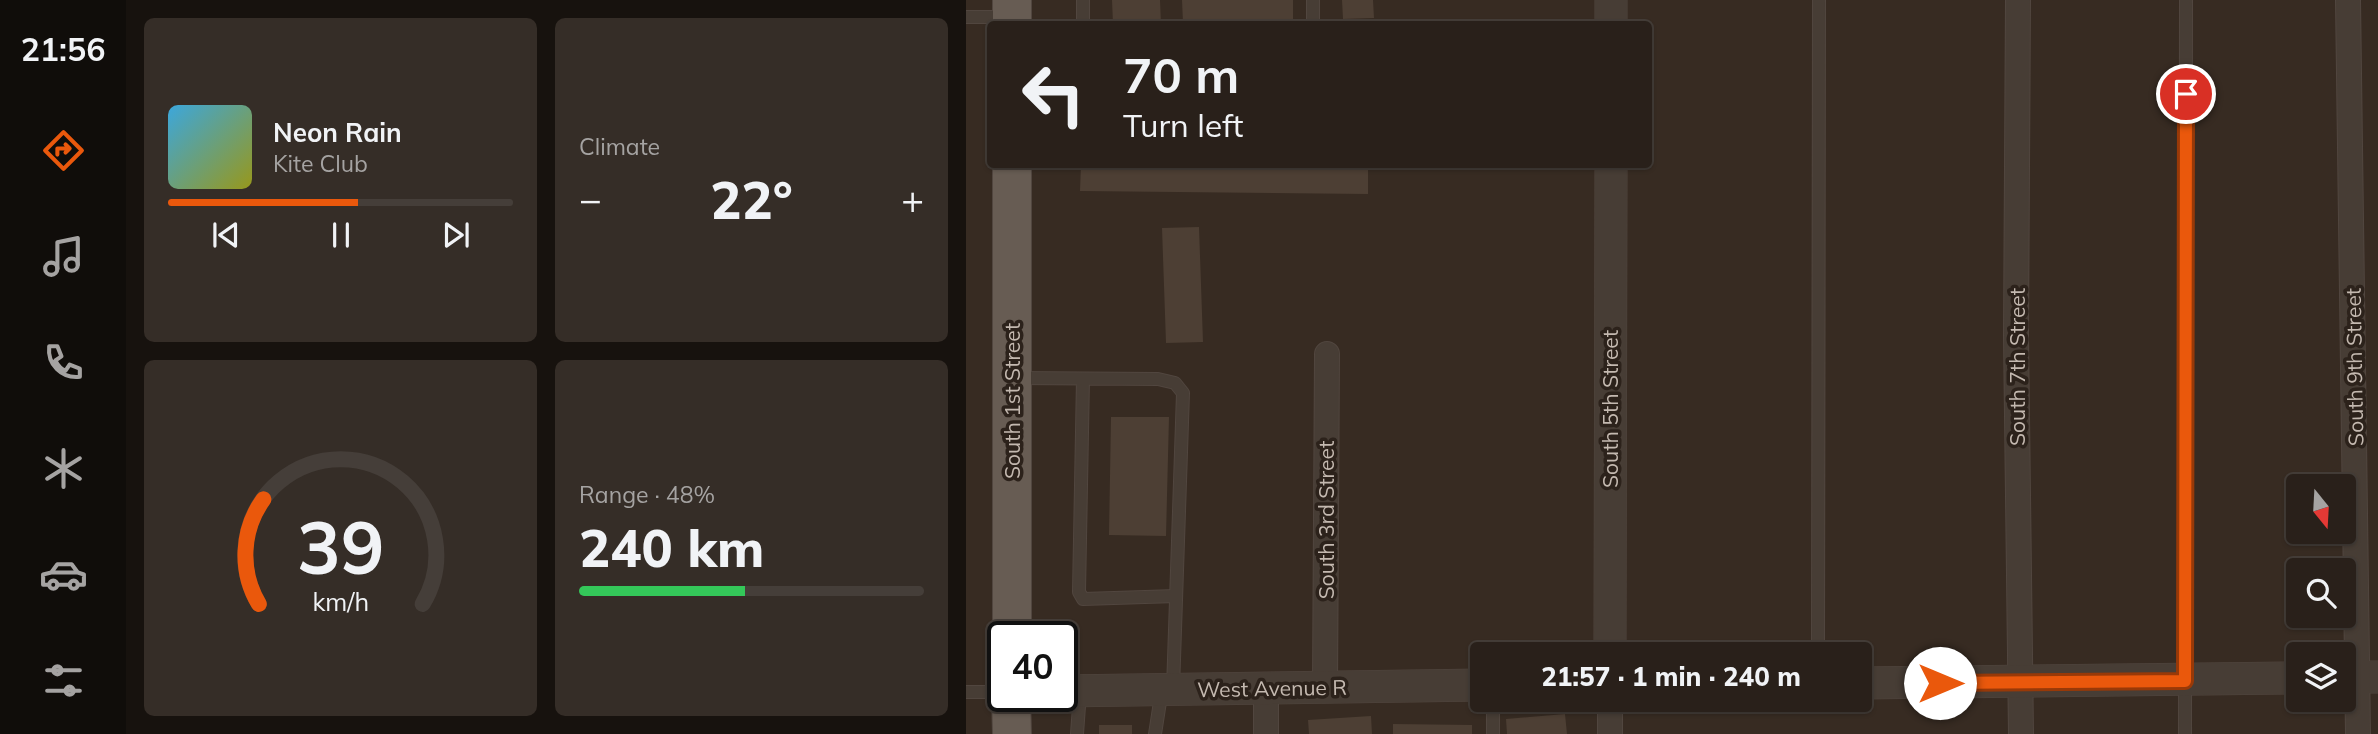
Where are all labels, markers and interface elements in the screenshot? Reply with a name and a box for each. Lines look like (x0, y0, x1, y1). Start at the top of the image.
text: 21:56 (21, 29, 105, 69)
text: 70 m (1123, 44, 1239, 105)
icon: left (1008, 49, 1099, 140)
pin (2156, 64, 2216, 124)
icon: arrive (2167, 75, 2205, 113)
text: Turn left (1123, 105, 1243, 145)
text: Neon Rain (273, 116, 402, 149)
icon: directions (39, 126, 88, 175)
text: Climate (579, 132, 660, 161)
text: Kite Club (273, 149, 368, 178)
text: 22° (710, 167, 793, 232)
text: − (579, 175, 602, 223)
text: + (901, 175, 924, 223)
icon: previous (207, 216, 245, 254)
icon: pause (322, 216, 360, 254)
icon: next (437, 216, 475, 254)
icon: music (39, 232, 88, 281)
street label: South 7th Street (2004, 288, 2030, 446)
street label: South 9th Street (2340, 288, 2368, 446)
street label: South 1st Street (999, 323, 1025, 479)
street label: South 5th Street (1597, 330, 1623, 488)
icon: phone (39, 338, 88, 387)
street label: South 3rd Street (1313, 441, 1339, 599)
icon: climate (39, 444, 88, 493)
north arrow (2286, 474, 2356, 544)
map controls (2286, 474, 2356, 712)
text: Range · 48% (579, 480, 715, 509)
text: 39 (297, 501, 384, 592)
text: 240 km (579, 515, 764, 580)
icon: car (39, 550, 88, 599)
button: search (2286, 558, 2356, 628)
text: km/h (312, 586, 369, 617)
speed limit sign: 40 (987, 621, 1078, 712)
button: layers (2286, 642, 2356, 712)
position arrow (1903, 646, 1977, 720)
icon: filters (39, 656, 88, 705)
text: 21:57 · 1 min · 240 m (1541, 660, 1801, 693)
street label: West Avenue R (1197, 674, 1347, 702)

